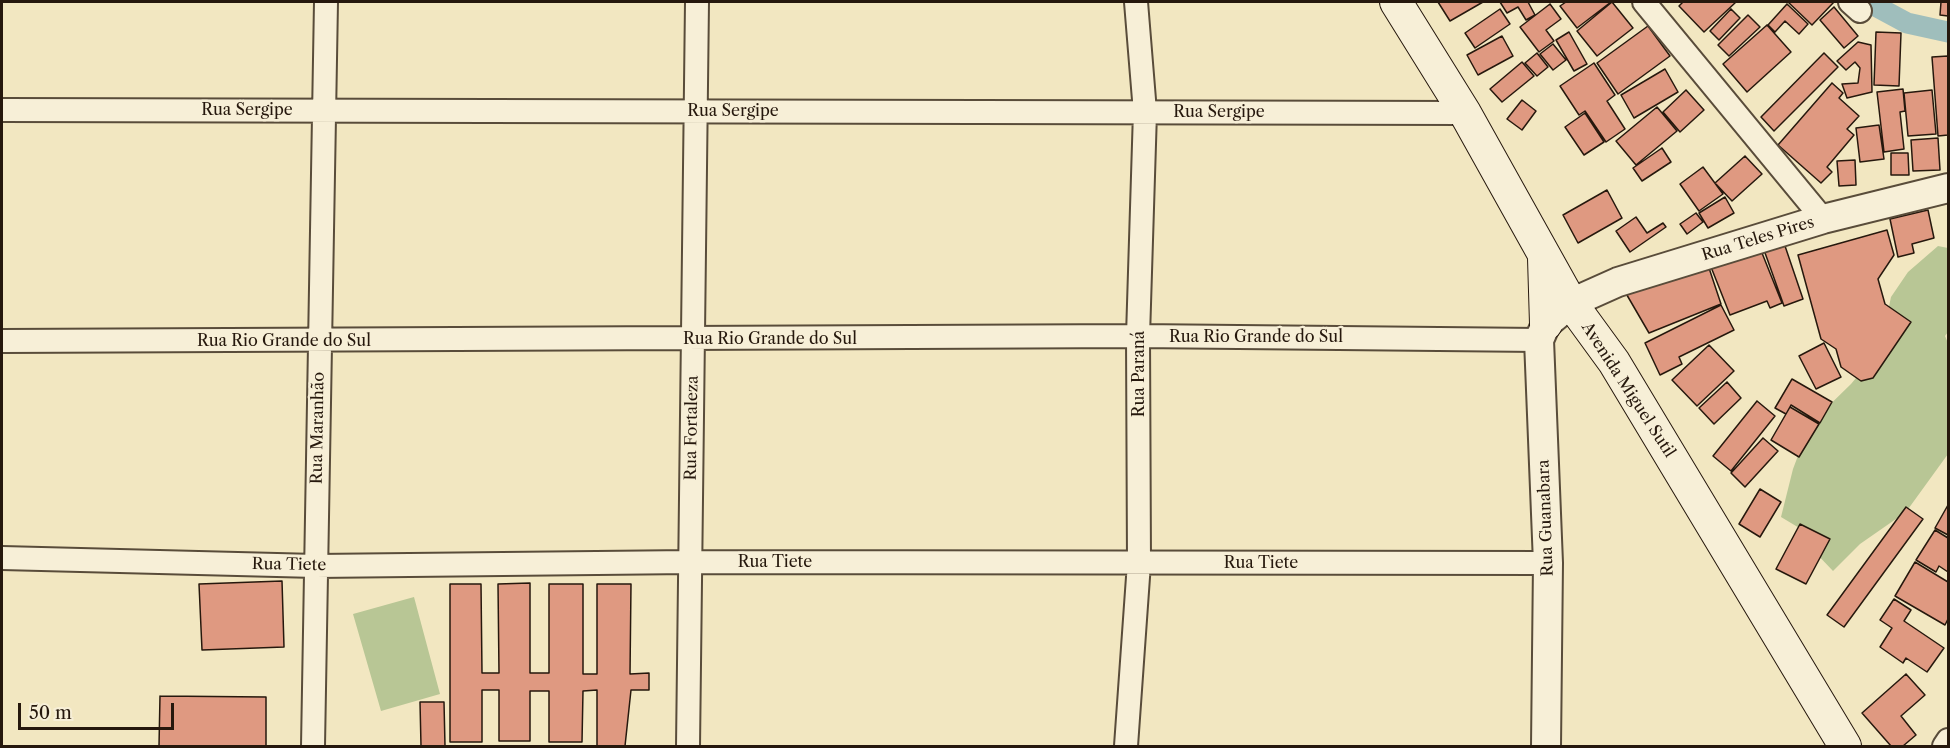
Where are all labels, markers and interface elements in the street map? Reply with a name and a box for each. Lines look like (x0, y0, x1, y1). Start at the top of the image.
street label: Rua Sergipe (201, 100, 293, 120)
street label: Rua Sergipe (687, 101, 779, 121)
street label: Rua Sergipe (1173, 102, 1265, 122)
street label: Rua Teles Pires (1699, 213, 1817, 265)
street label: Avenida Miguel Sutil (1577, 319, 1679, 461)
street label: Rua Rio Grande do Sul (1169, 327, 1343, 347)
street label: Rua Rio Grande do Sul (683, 329, 857, 349)
street label: Rua Rio Grande do Sul (197, 331, 371, 351)
street label: Rua Paraná (1129, 331, 1149, 417)
street label: Rua Maranhão (307, 372, 329, 484)
street label: Rua Fortaleza (681, 375, 703, 481)
street label: Rua Guanabara (1534, 459, 1558, 577)
street label: Rua Tiete (738, 552, 812, 572)
street label: Rua Tiete (1224, 553, 1298, 573)
street label: Rua Tiete (252, 555, 326, 575)
scale bar (21, 691, 177, 729)
text: 50 m (29, 702, 72, 724)

